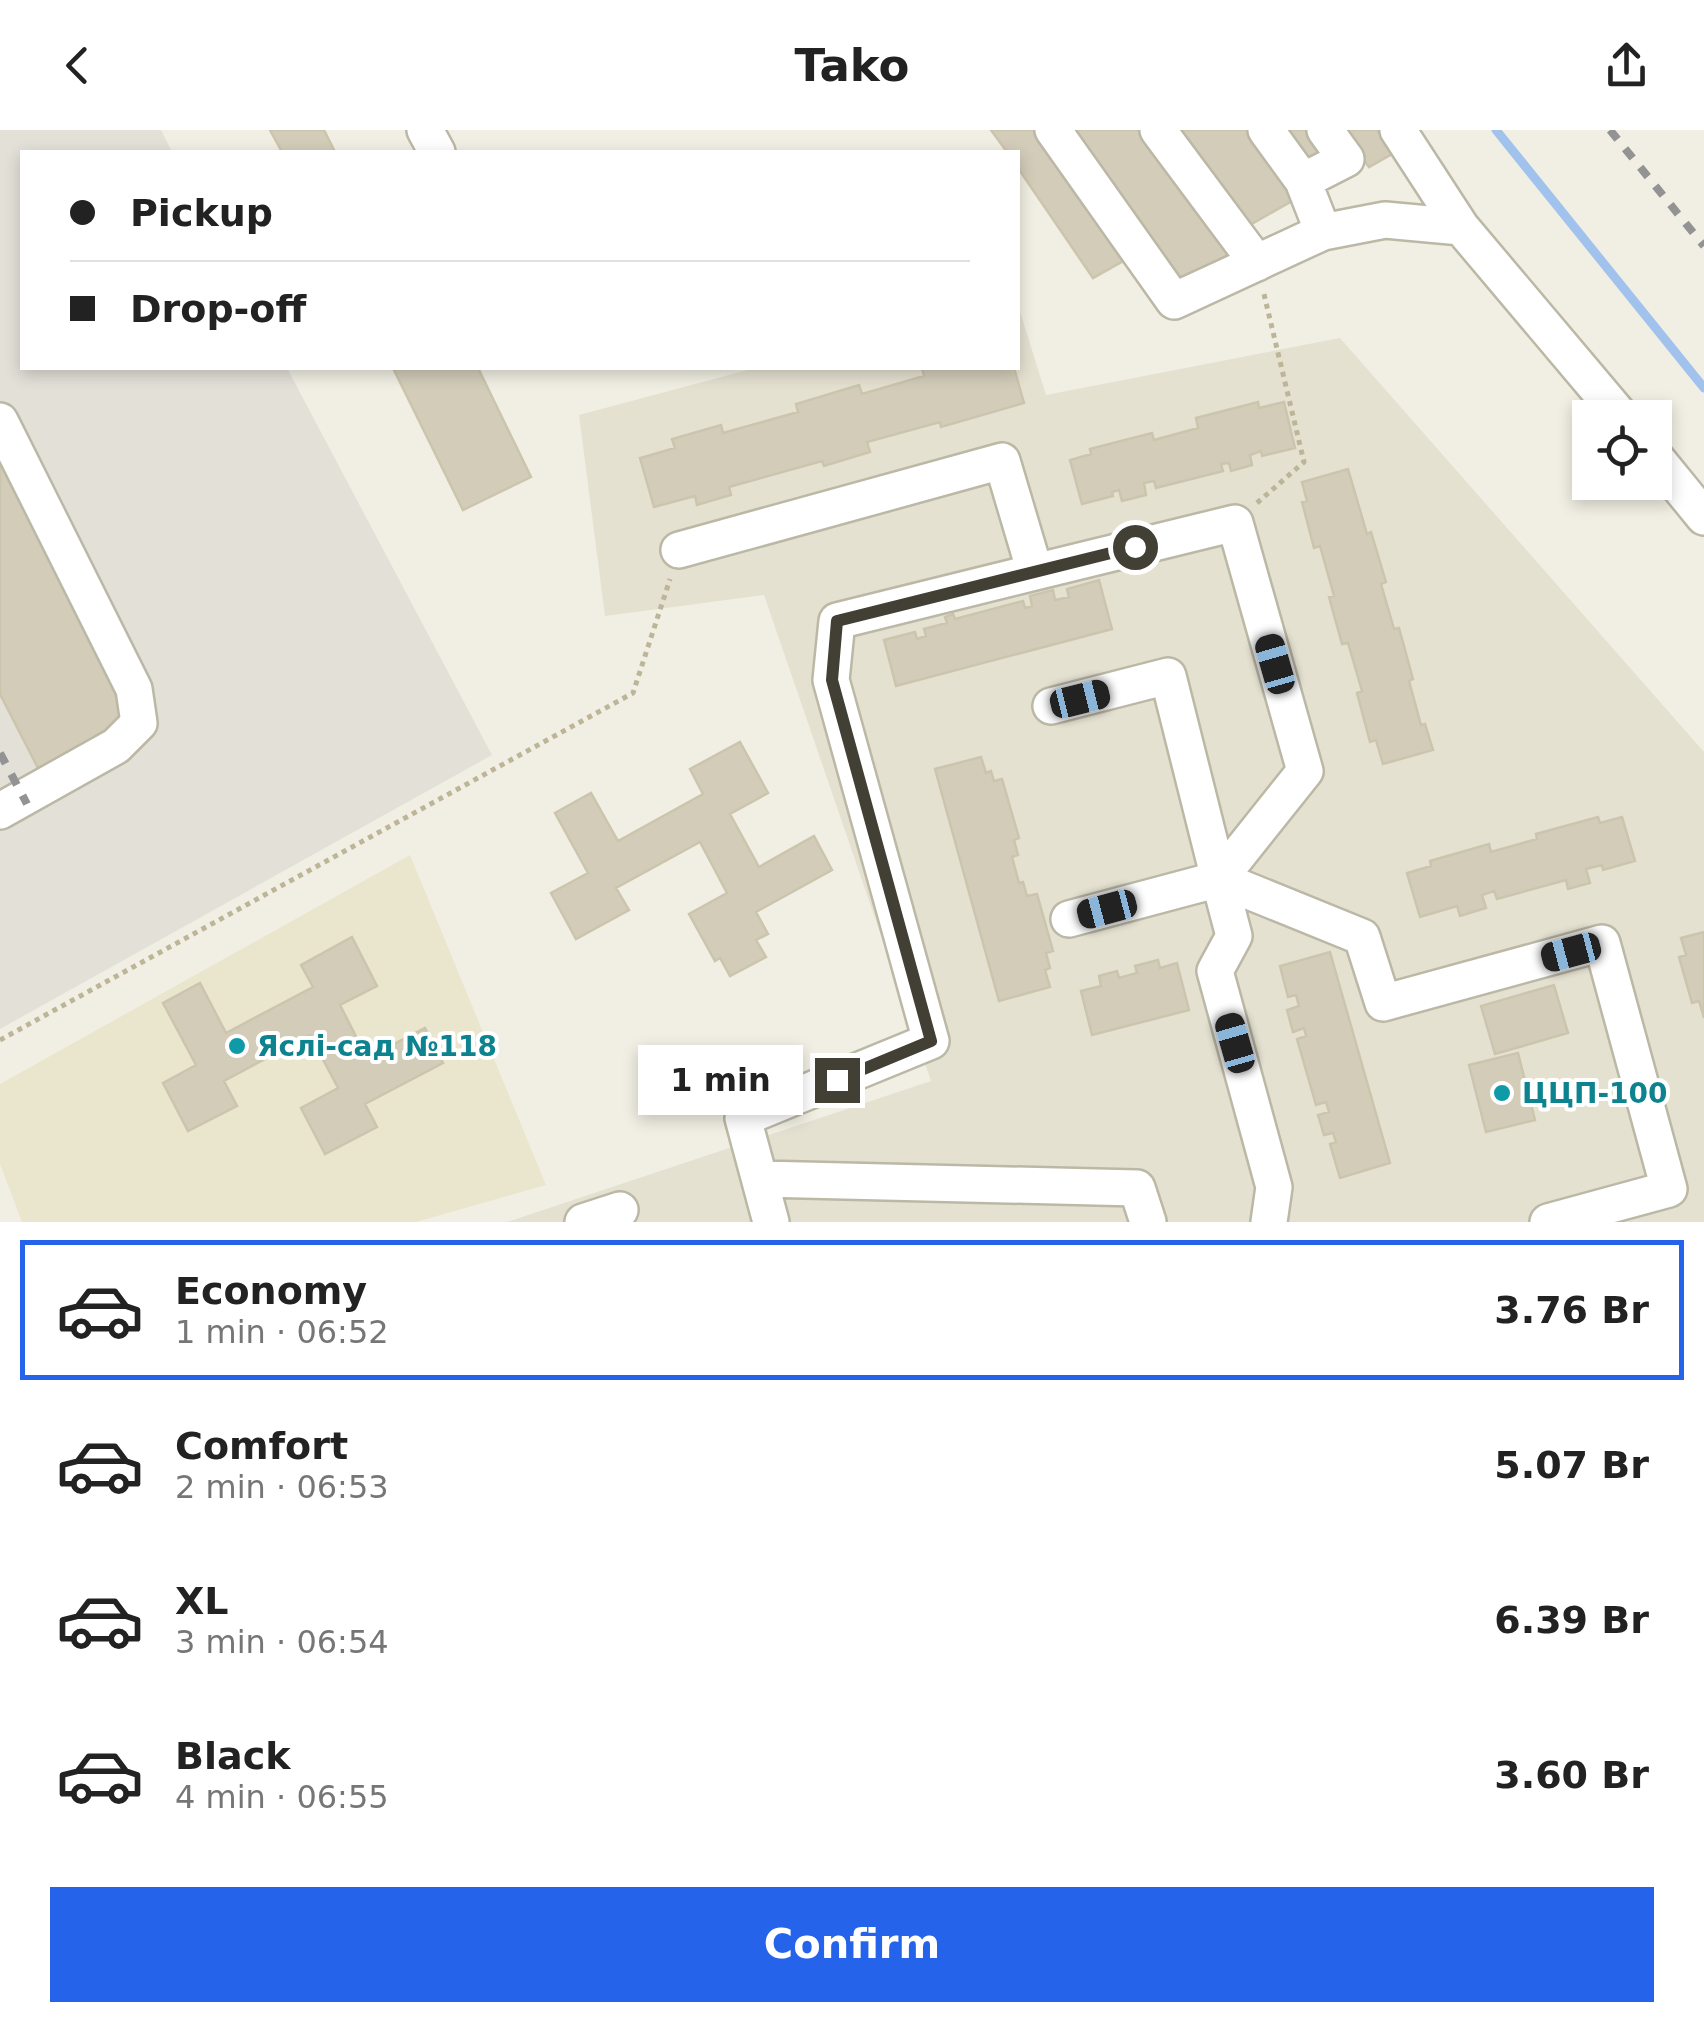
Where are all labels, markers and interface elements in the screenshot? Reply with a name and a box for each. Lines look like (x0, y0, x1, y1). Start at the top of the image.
icon: back (50, 38, 105, 93)
icon: share (1599, 38, 1654, 93)
text: Tako (795, 39, 909, 92)
text: Pickup (130, 191, 273, 235)
text: Drop-off (130, 287, 306, 331)
map controls (1572, 400, 1672, 500)
button: locate (1572, 400, 1672, 500)
route start (1113, 525, 1158, 570)
car (1252, 631, 1298, 697)
car (1047, 677, 1113, 721)
car (1074, 887, 1140, 931)
car (1538, 930, 1604, 974)
car (1212, 1010, 1258, 1076)
place label: Яслі-сад №118 (257, 1030, 497, 1063)
marker: Яслі-сад №118 (226, 1035, 248, 1057)
callout: 1 min (637, 1045, 802, 1115)
route end (815, 1058, 860, 1103)
text: 1 min (670, 1061, 771, 1099)
place label: ЦЦП-100 (1522, 1077, 1667, 1110)
marker: ЦЦП-100 (1491, 1082, 1513, 1104)
icon: car (55, 1265, 145, 1355)
text: Economy (175, 1269, 367, 1313)
text: 3.76 Br (1494, 1288, 1649, 1332)
text: 1 min · 06:52 (175, 1313, 389, 1351)
icon: car (55, 1420, 145, 1510)
text: Comfort (175, 1424, 348, 1468)
text: 5.07 Br (1494, 1443, 1649, 1487)
text: 2 min · 06:53 (175, 1468, 389, 1506)
icon: car (55, 1575, 145, 1665)
text: XL (175, 1579, 229, 1623)
text: 6.39 Br (1494, 1598, 1649, 1642)
text: 3 min · 06:54 (175, 1623, 389, 1661)
icon: car (55, 1730, 145, 1820)
text: Black (175, 1734, 290, 1778)
text: 3.60 Br (1494, 1753, 1649, 1797)
text: 4 min · 06:55 (175, 1778, 389, 1816)
button: Confirm (50, 1887, 1654, 2002)

